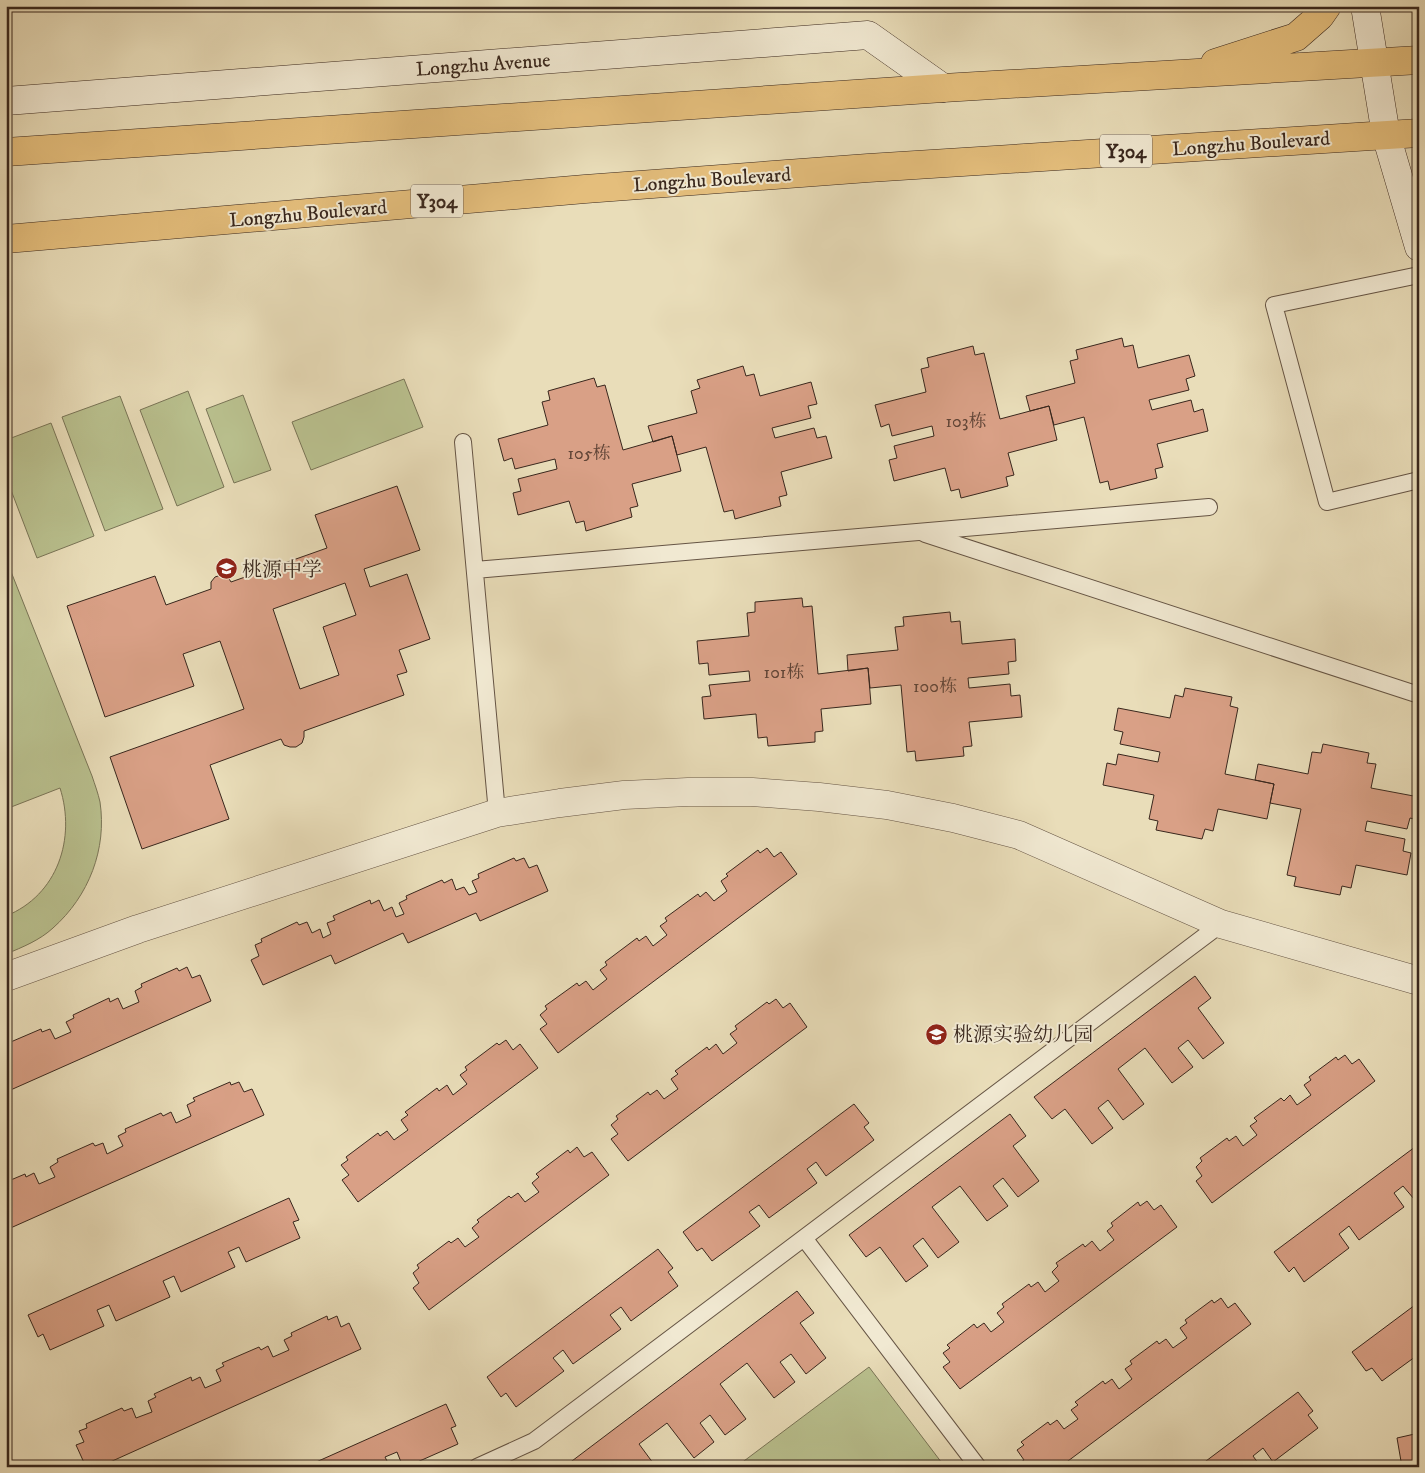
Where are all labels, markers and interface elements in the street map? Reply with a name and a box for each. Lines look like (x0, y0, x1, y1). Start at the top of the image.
street label: Longzhu Avenue (415, 48, 551, 83)
street label: Longzhu Boulevard (1171, 127, 1331, 162)
road number: Y304 (1100, 134, 1152, 168)
street label: Longzhu Boulevard (632, 163, 792, 198)
road number: Y304 (411, 185, 463, 218)
street label: Longzhu Boulevard (228, 195, 388, 234)
house number: 103栋 (946, 411, 986, 433)
house number: 105栋 (567, 443, 611, 465)
school or university icon: 桃源中学 (214, 557, 238, 581)
place label: 桃源中学 (242, 558, 322, 583)
house number: 101栋 (764, 662, 804, 684)
house number: 100栋 (913, 676, 957, 698)
school or university icon: 桃源实验幼儿园 (925, 1022, 949, 1046)
place label: 桃源实验幼儿园 (953, 1023, 1093, 1048)

